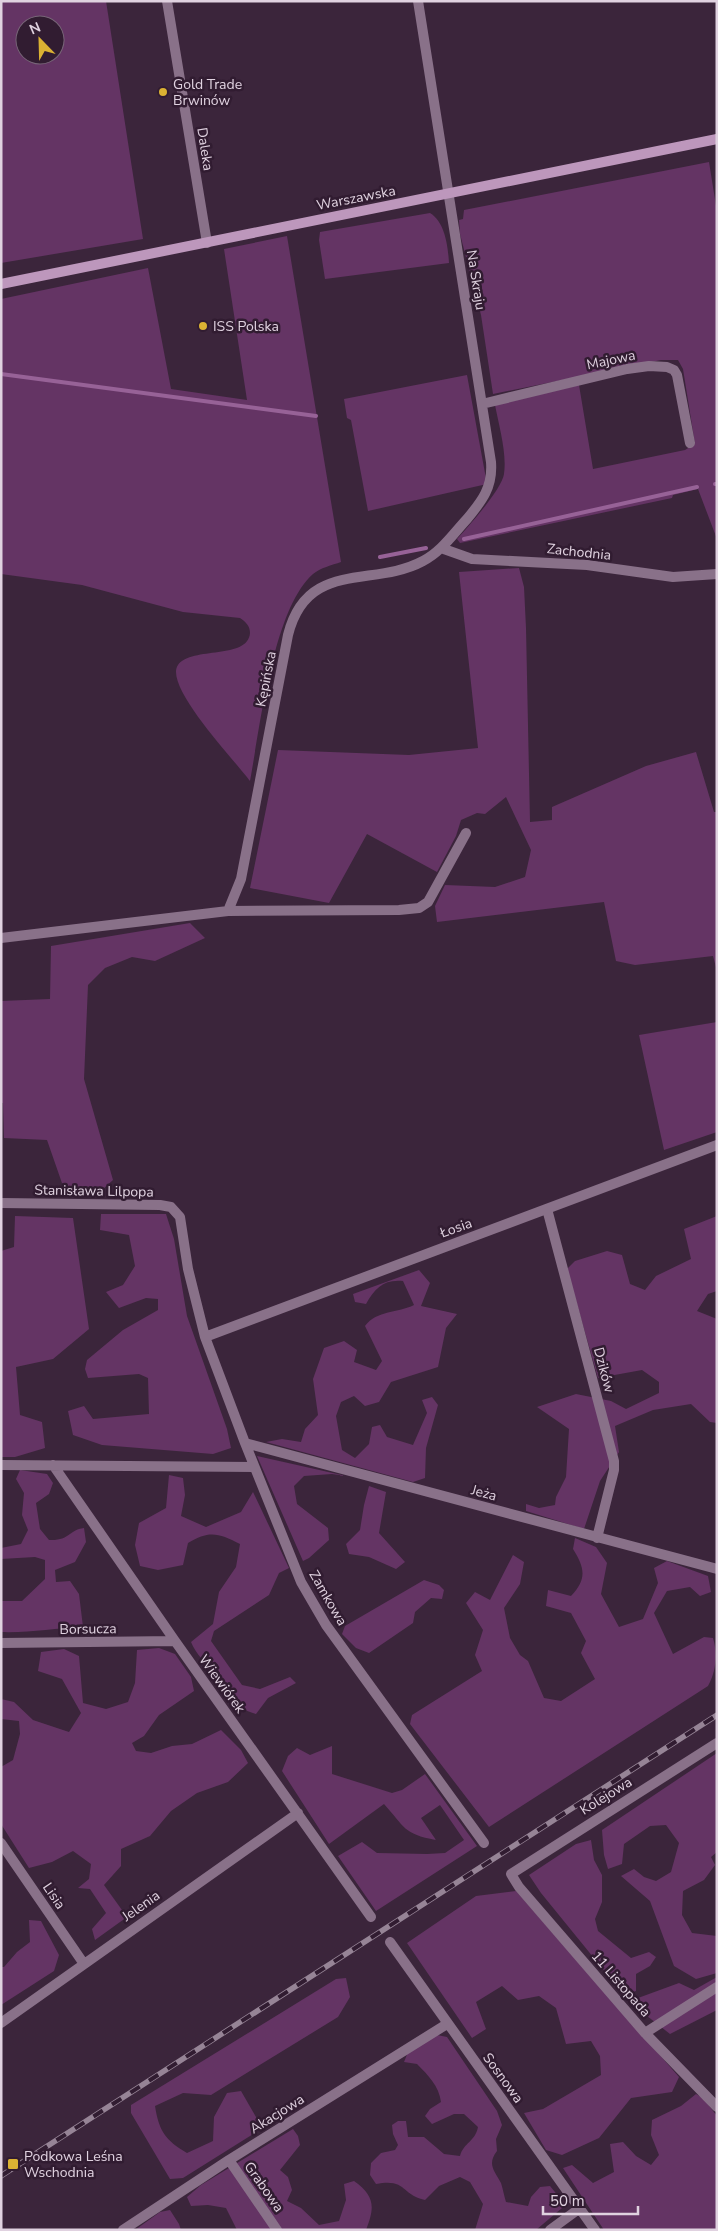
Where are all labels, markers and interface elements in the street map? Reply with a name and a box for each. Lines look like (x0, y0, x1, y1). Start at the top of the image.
north arrow (15, 15, 65, 65)
text: N (27, 18, 44, 39)
place label: Gold Trade Brwinów (173, 75, 242, 110)
marker: Gold Trade Brwinów (157, 86, 169, 98)
street label: Daleka (192, 126, 218, 172)
street label: Warszawska (315, 181, 397, 215)
street label: Na Skraju (462, 249, 490, 311)
place label: ISS Polska (213, 317, 279, 336)
marker: ISS Polska (197, 320, 209, 332)
street label: Majowa (585, 346, 637, 374)
street label: Zachodnia (546, 539, 612, 565)
street label: Kępińska (251, 649, 281, 709)
street label: Stanisława Lilpopa (34, 1180, 154, 1202)
street label: Łosia (436, 1213, 475, 1243)
street label: Dzików (589, 1345, 619, 1395)
street label: Jeża (468, 1480, 499, 1506)
street label: Zamkowa (305, 1567, 351, 1629)
street label: Borsucza (59, 1619, 117, 1639)
street label: Wiewiórek (194, 1651, 250, 1718)
street label: Kolejowa (576, 1773, 636, 1819)
street label: Lisia (38, 1879, 70, 1913)
street label: Jelenia (117, 1886, 164, 1926)
street label: 11 Listopada (587, 1947, 655, 2021)
street label: Sosnowa (478, 2049, 528, 2107)
street label: Akacjowa (246, 2090, 308, 2138)
place label: Podkowa Leśna Wschodnia (24, 2147, 123, 2182)
marker: Podkowa Leśna Wschodnia (6, 2157, 20, 2171)
street label: Grabowa (240, 2158, 288, 2216)
scale bar (543, 2184, 638, 2216)
text: 50 m (550, 2191, 585, 2211)

